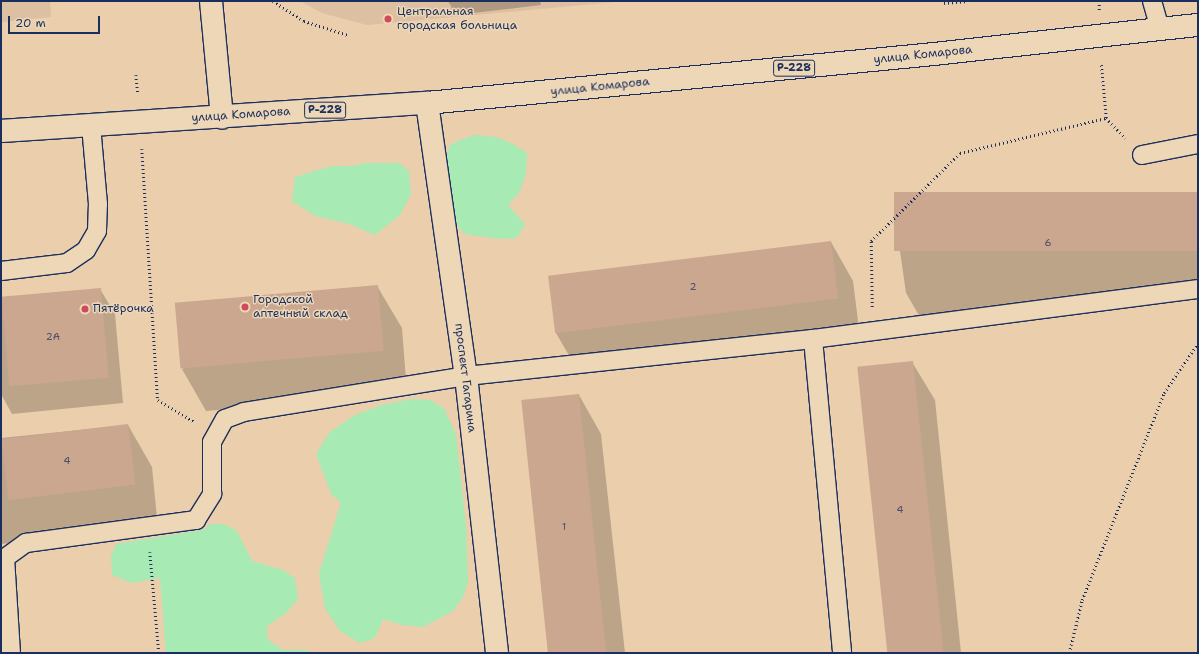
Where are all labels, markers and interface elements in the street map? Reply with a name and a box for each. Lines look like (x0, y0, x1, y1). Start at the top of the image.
place label: Центральная городская больница (397, 5, 517, 33)
scale bar (10, 8, 102, 34)
marker: Центральная городская больница (382, 13, 394, 25)
text: 20 m (15, 15, 46, 31)
street label: улица Комарова (873, 43, 973, 67)
road number: Р-228 (773, 59, 815, 77)
street label: улица Комарова (550, 75, 650, 99)
road number: Р-228 (304, 101, 346, 119)
street label: улица Комарова (191, 104, 291, 126)
house number: 6 (1045, 237, 1051, 249)
house number: 2 (690, 281, 696, 293)
place label: Городской аптечный склад (253, 293, 348, 321)
place label: Пятёрочка (93, 302, 154, 316)
marker: Городской аптечный склад (240, 302, 250, 312)
marker: Пятёрочка (80, 304, 90, 314)
street label: проспект Гагарина (451, 323, 479, 433)
house number: 2А (46, 331, 60, 343)
house number: 4 (64, 455, 70, 467)
house number: 4 (897, 504, 903, 516)
house number: 1 (562, 521, 566, 533)

